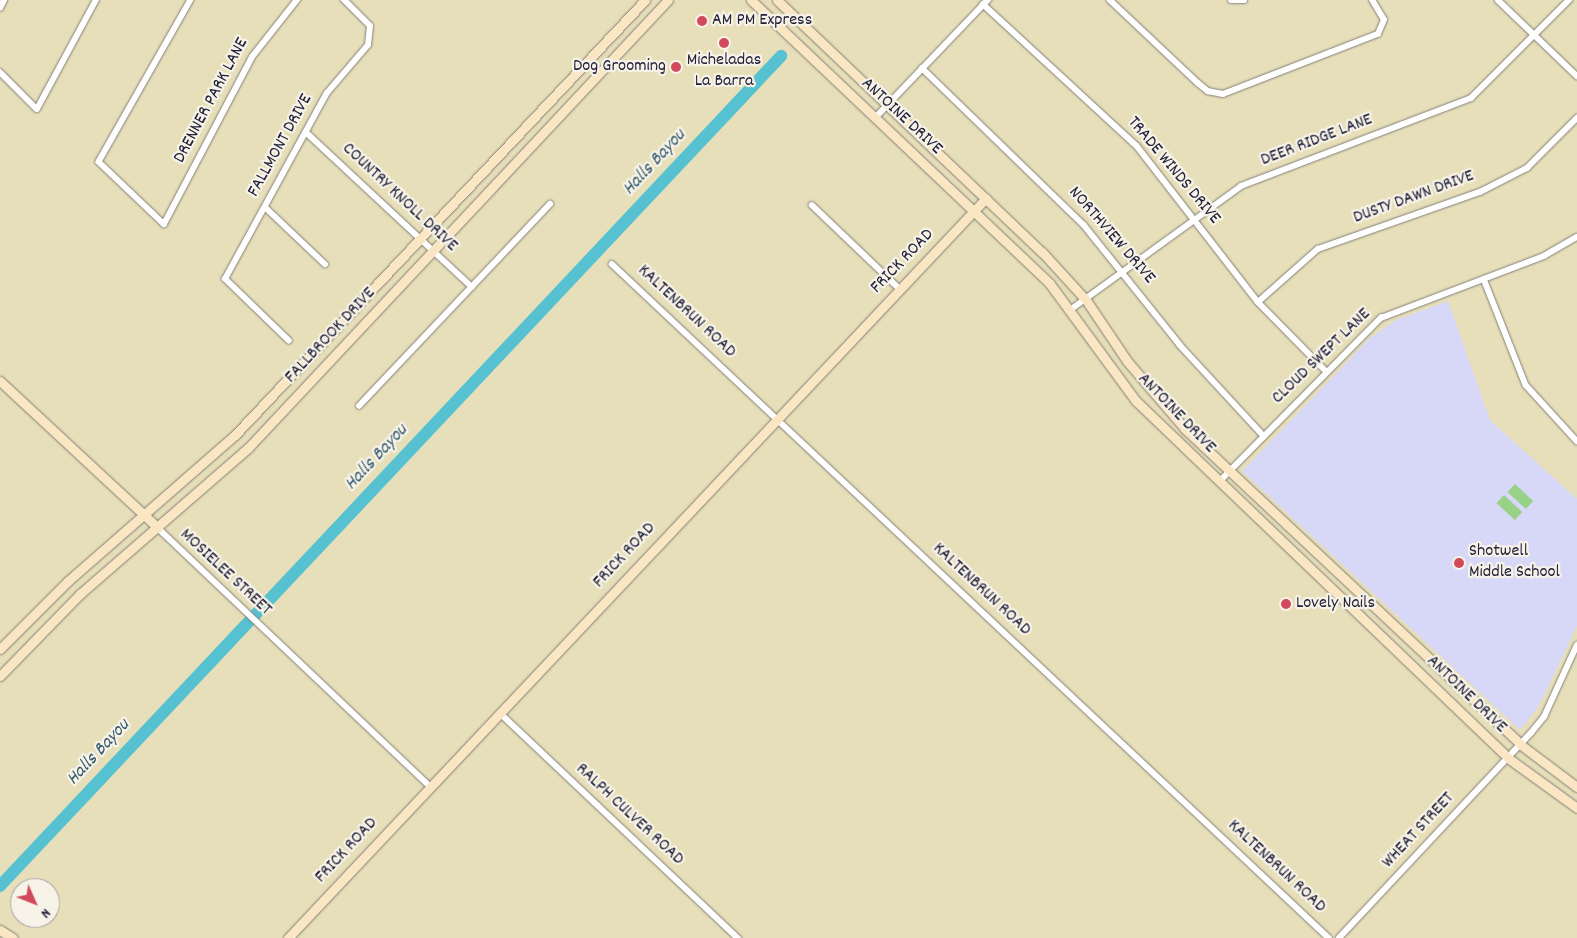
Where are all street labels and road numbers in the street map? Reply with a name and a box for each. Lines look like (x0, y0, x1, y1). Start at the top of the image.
street label: DRENNER PARK LANE (170, 35, 254, 167)
street label: ANTOINE DRIVE (856, 74, 946, 160)
street label: FALLMONT DRIVE (244, 91, 318, 201)
street label: DEER RIDGE LANE (1258, 110, 1376, 172)
street label: TRADE WINDS DRIVE (1122, 113, 1224, 229)
street label: COUNTRY KNOLL DRIVE (337, 139, 461, 257)
street label: DUSTY DAWN DRIVE (1351, 166, 1477, 230)
street label: NORTHVIEW DRIVE (1063, 183, 1159, 289)
street label: FRICK ROAD (867, 225, 939, 299)
street label: KALTENBRUN ROAD (632, 261, 740, 363)
street label: FALLBROOK DRIVE (281, 283, 381, 389)
street label: CLOUD SWEPT LANE (1268, 304, 1376, 410)
street label: ANTOINE DRIVE (1132, 369, 1220, 459)
street label: FRICK ROAD (589, 519, 661, 593)
street label: MOSIELEE STREET (175, 525, 275, 621)
street label: KALTENBRUN ROAD (927, 539, 1035, 641)
street label: ANTOINE DRIVE (1421, 651, 1511, 739)
street label: RALPH CULVER ROAD (570, 759, 688, 871)
street label: WHEAT STREET (1378, 788, 1460, 874)
street label: FRICK ROAD (311, 814, 383, 888)
street label: KALTENBRUN ROAD (1222, 816, 1330, 918)

